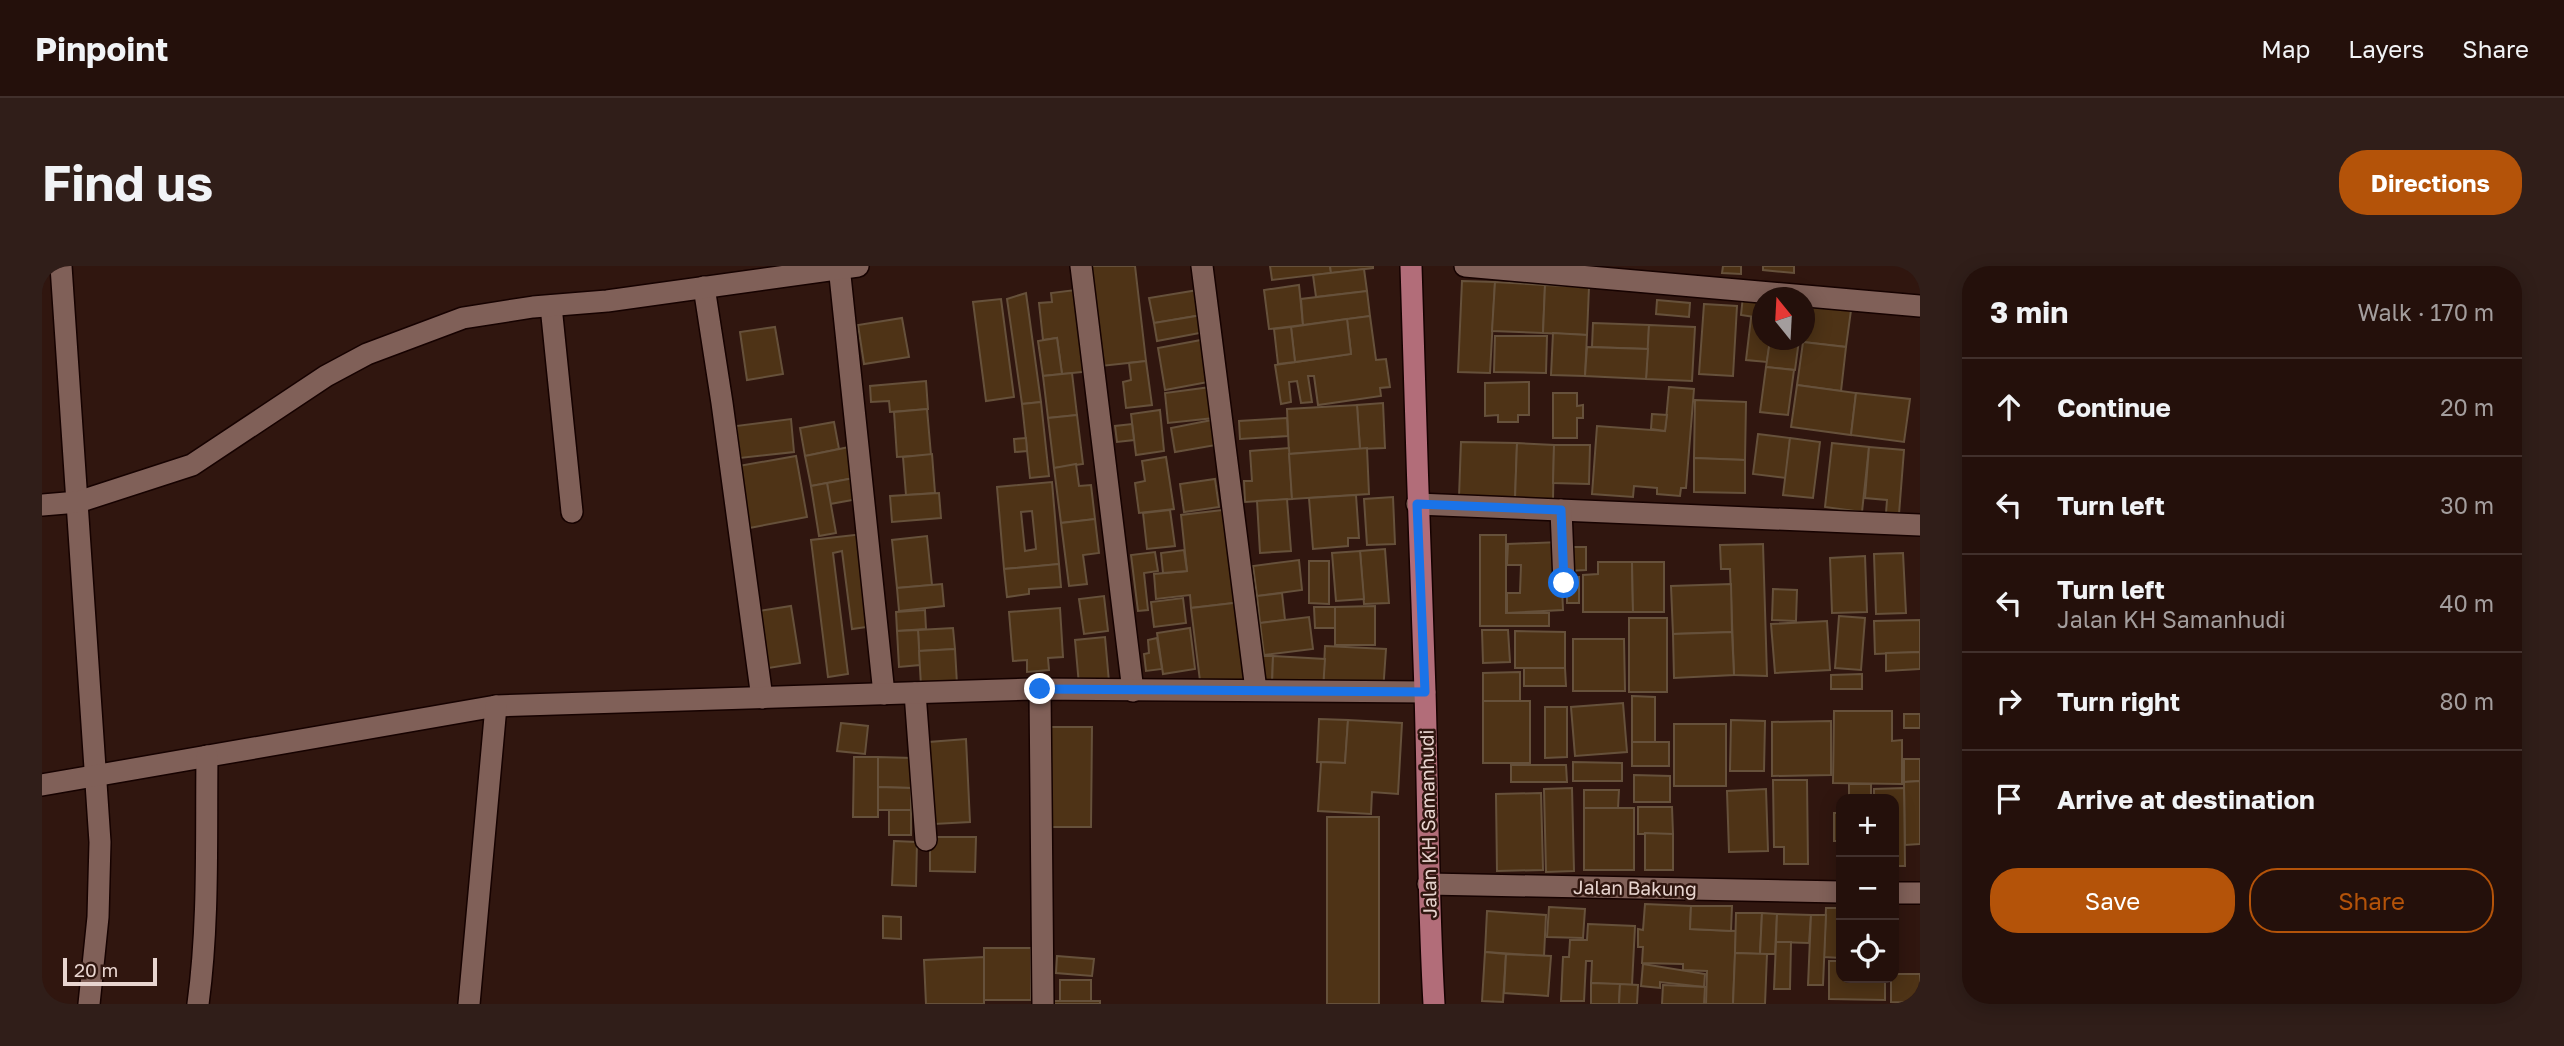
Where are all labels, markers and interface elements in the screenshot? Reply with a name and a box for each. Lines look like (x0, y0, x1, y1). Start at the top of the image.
text: Pinpoint (35, 29, 168, 68)
text: Map (2261, 34, 2310, 63)
text: Layers (2348, 34, 2424, 63)
text: Share (2462, 34, 2529, 63)
button: Directions (2339, 150, 2522, 215)
text: Find us (42, 153, 213, 212)
north arrow (1752, 287, 1815, 350)
text: 3 min (1990, 294, 2068, 330)
text: Walk · 170 m (2357, 298, 2494, 326)
icon: ahead (1990, 388, 2028, 426)
text: Continue (2057, 392, 2171, 423)
text: 20 m (2440, 393, 2494, 421)
icon: left (1990, 486, 2028, 524)
text: Turn left (2057, 490, 2165, 521)
text: 30 m (2440, 491, 2494, 519)
route start (1548, 567, 1579, 598)
text: Turn left (2057, 574, 2165, 605)
icon: left (1990, 584, 2028, 622)
text: 40 m (2440, 589, 2494, 617)
text: Jalan KH Samanhudi (2057, 605, 2286, 633)
route end (1024, 673, 1055, 704)
icon: right (1990, 682, 2028, 720)
text: Turn right (2057, 686, 2180, 717)
text: 80 m (2440, 687, 2494, 715)
street label: Jalan KH Samanhudi (1414, 729, 1441, 919)
icon: arrive (1990, 780, 2028, 818)
text: Arrive at destination (2057, 784, 2315, 815)
map controls (1836, 794, 1899, 983)
button: + (1836, 794, 1899, 857)
button: − (1836, 857, 1899, 920)
button: Save (1990, 868, 2235, 933)
button: Share (2249, 868, 2494, 933)
street label: Jalan Bakung (1573, 875, 1697, 900)
button: locate (1836, 920, 1899, 983)
scale bar (63, 955, 158, 987)
text: 20 m (74, 958, 118, 981)

